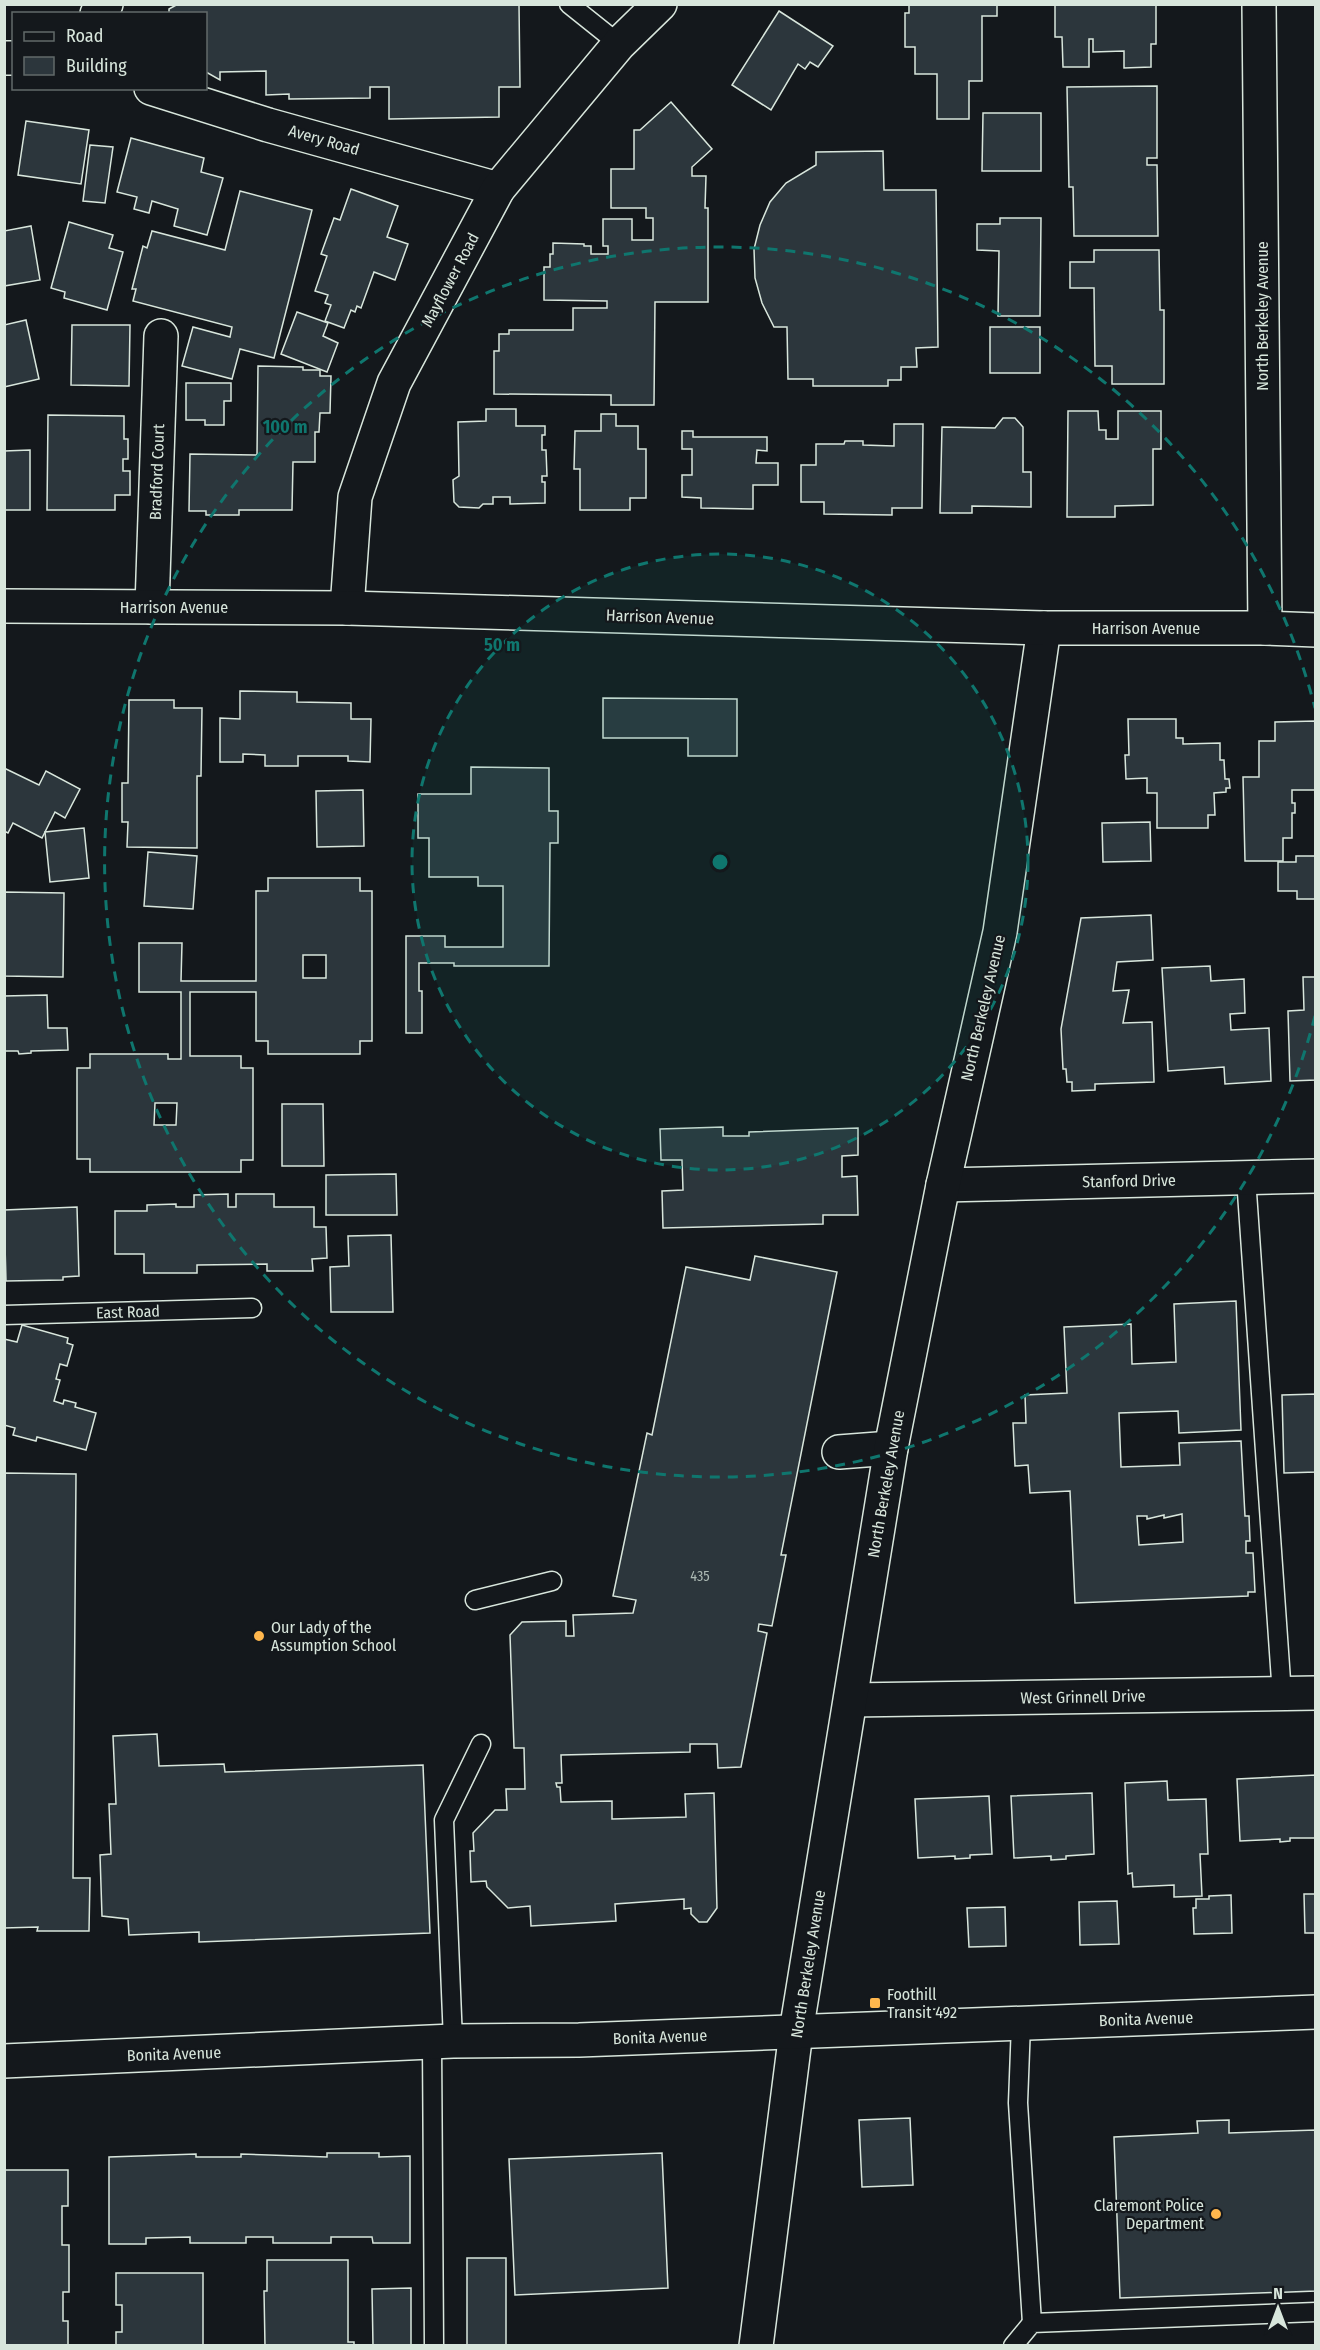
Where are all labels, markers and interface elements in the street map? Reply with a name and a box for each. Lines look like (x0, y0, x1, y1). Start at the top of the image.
legend (12, 12, 207, 90)
text: Road (66, 25, 103, 47)
text: Building (66, 55, 127, 77)
street label: Avery Road (286, 121, 362, 159)
street label: Mayflower Road (417, 230, 483, 330)
street label: North Berkeley Avenue (1253, 241, 1272, 391)
text: 100 m (263, 416, 307, 438)
street label: Bradford Court (146, 423, 168, 520)
street label: Harrison Avenue (120, 598, 228, 617)
street label: Harrison Avenue (606, 606, 715, 628)
street label: Harrison Avenue (1092, 619, 1200, 638)
text: 50 m (484, 634, 520, 656)
centre of rings (710, 852, 730, 872)
street label: North Berkeley Avenue (957, 933, 1009, 1083)
street label: Stanford Drive (1082, 1171, 1176, 1191)
street label: East Road (96, 1301, 160, 1323)
street label: North Berkeley Avenue (864, 1409, 908, 1559)
house number: 435 (690, 1568, 710, 1585)
place label: Our Lady of the Assumption School (271, 1618, 396, 1655)
marker: Our Lady of the Assumption School (252, 1629, 266, 1643)
street label: West Grinnell Drive (1020, 1686, 1146, 1708)
street label: North Berkeley Avenue (787, 1889, 829, 2039)
place label: Foothill Transit 492 (887, 1985, 957, 2022)
marker: Foothill Transit 492 (868, 1996, 882, 2010)
street label: Bonita Avenue (1098, 2008, 1194, 2030)
street label: Bonita Avenue (612, 2026, 708, 2048)
street label: Bonita Avenue (126, 2043, 222, 2065)
place label: Claremont Police Department (1094, 2196, 1205, 2233)
marker: Claremont Police Department (1209, 2207, 1223, 2221)
north arrow (1248, 2278, 1308, 2338)
text: N (1273, 2284, 1283, 2303)

